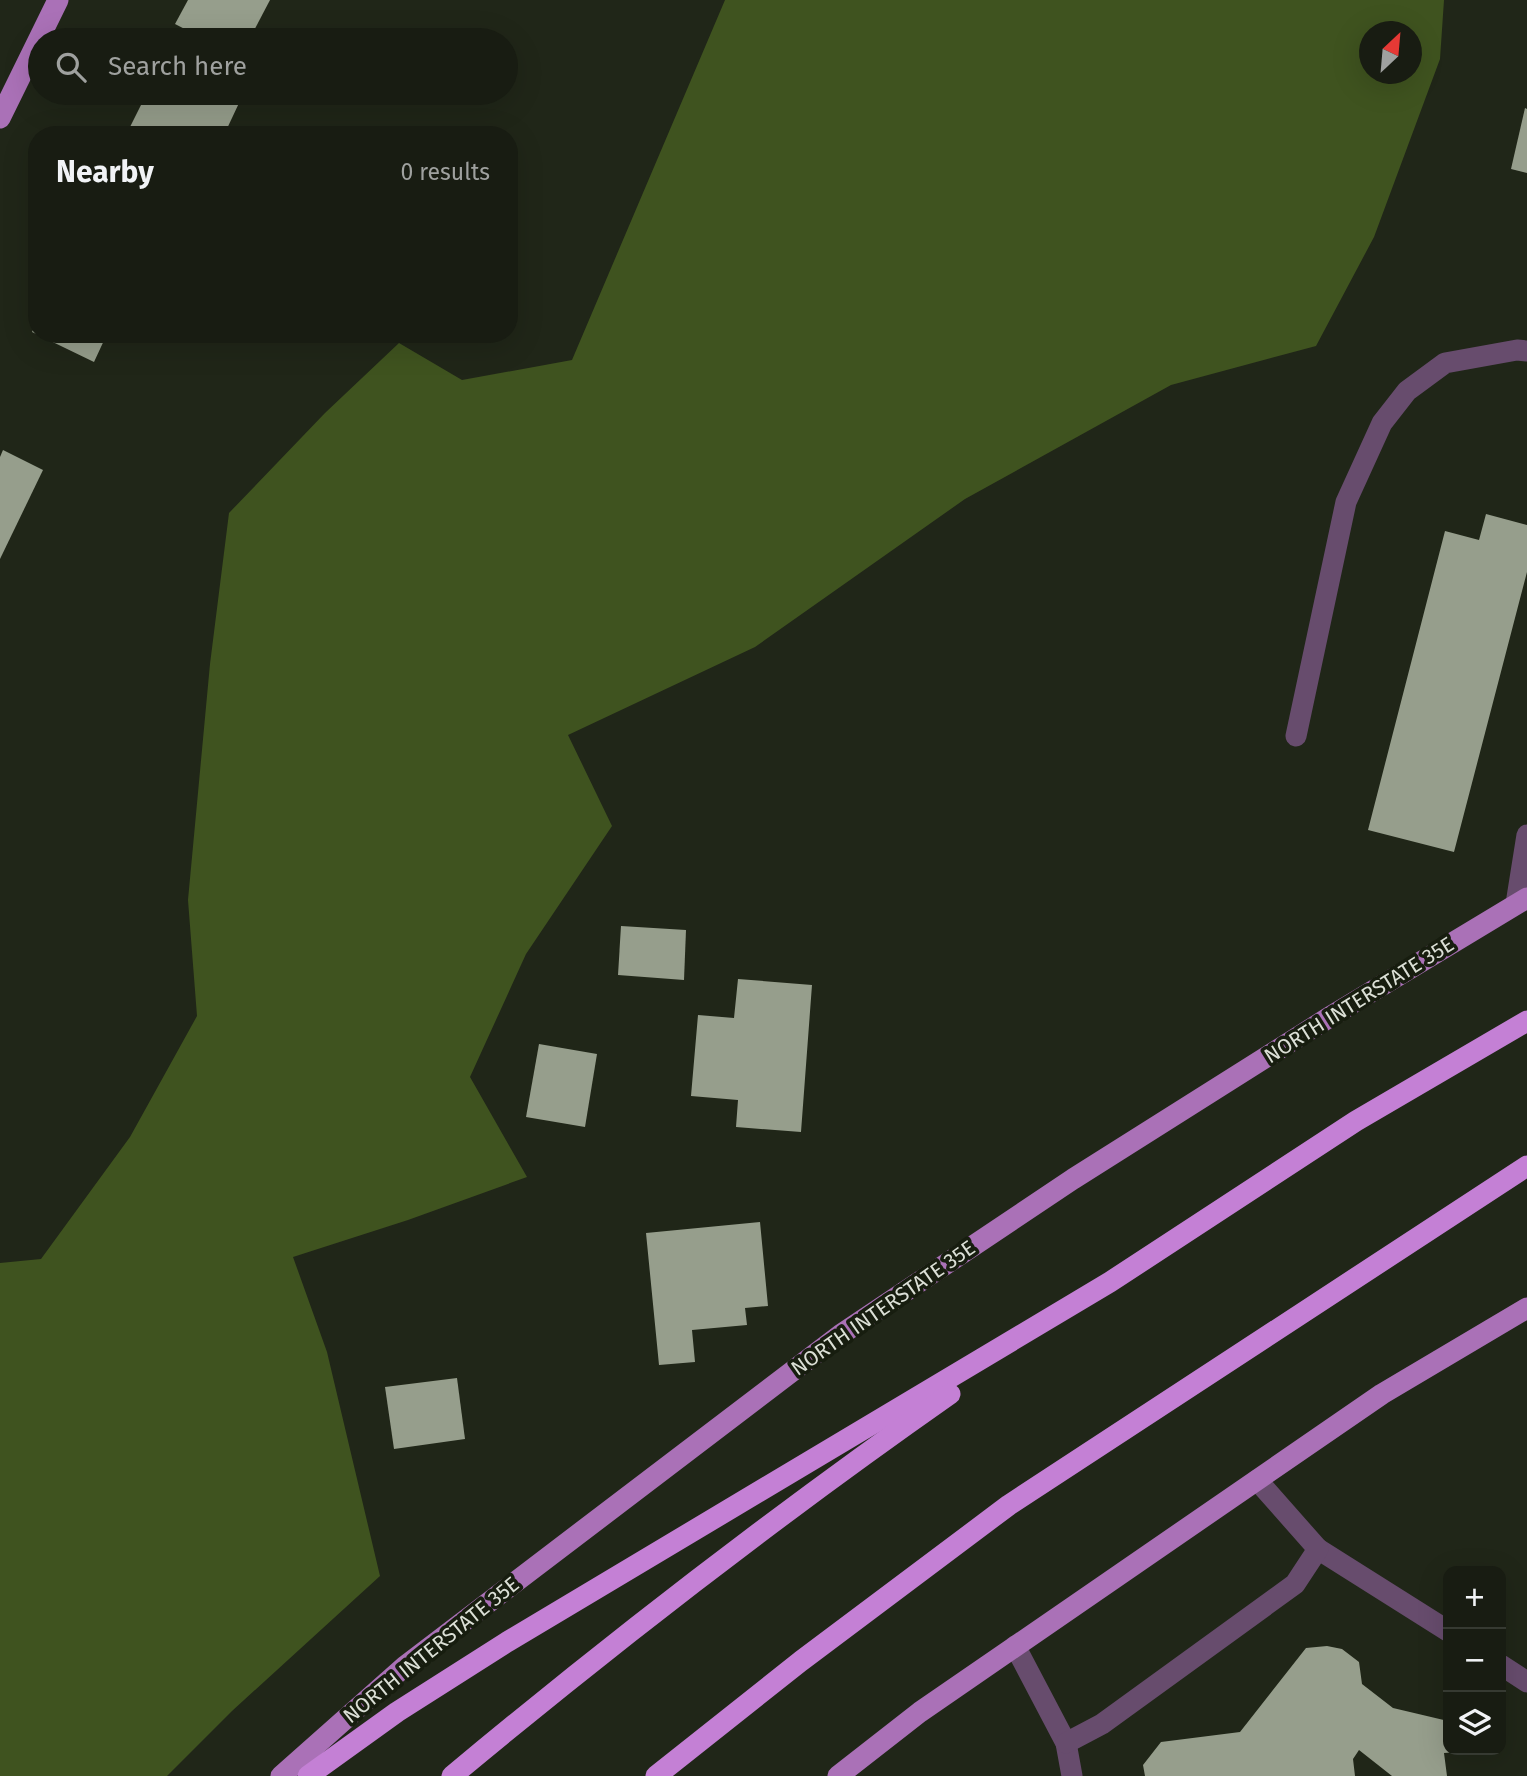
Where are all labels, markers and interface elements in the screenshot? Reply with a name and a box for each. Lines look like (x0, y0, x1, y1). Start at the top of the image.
north arrow (1359, 21, 1422, 84)
search box (28, 28, 518, 105)
icon: search (52, 48, 90, 86)
text: Search here (108, 51, 247, 82)
text: Nearby (56, 154, 154, 190)
text: 0 results (400, 158, 490, 186)
street label: NORTH INTERSTATE 35E (1259, 931, 1459, 1069)
street label: NORTH INTERSTATE 35E (786, 1235, 980, 1381)
map controls (1443, 1566, 1506, 1755)
button: + (1443, 1566, 1506, 1629)
street label: NORTH INTERSTATE 35E (338, 1571, 524, 1729)
button: − (1443, 1629, 1506, 1692)
button: layers (1443, 1692, 1506, 1755)

